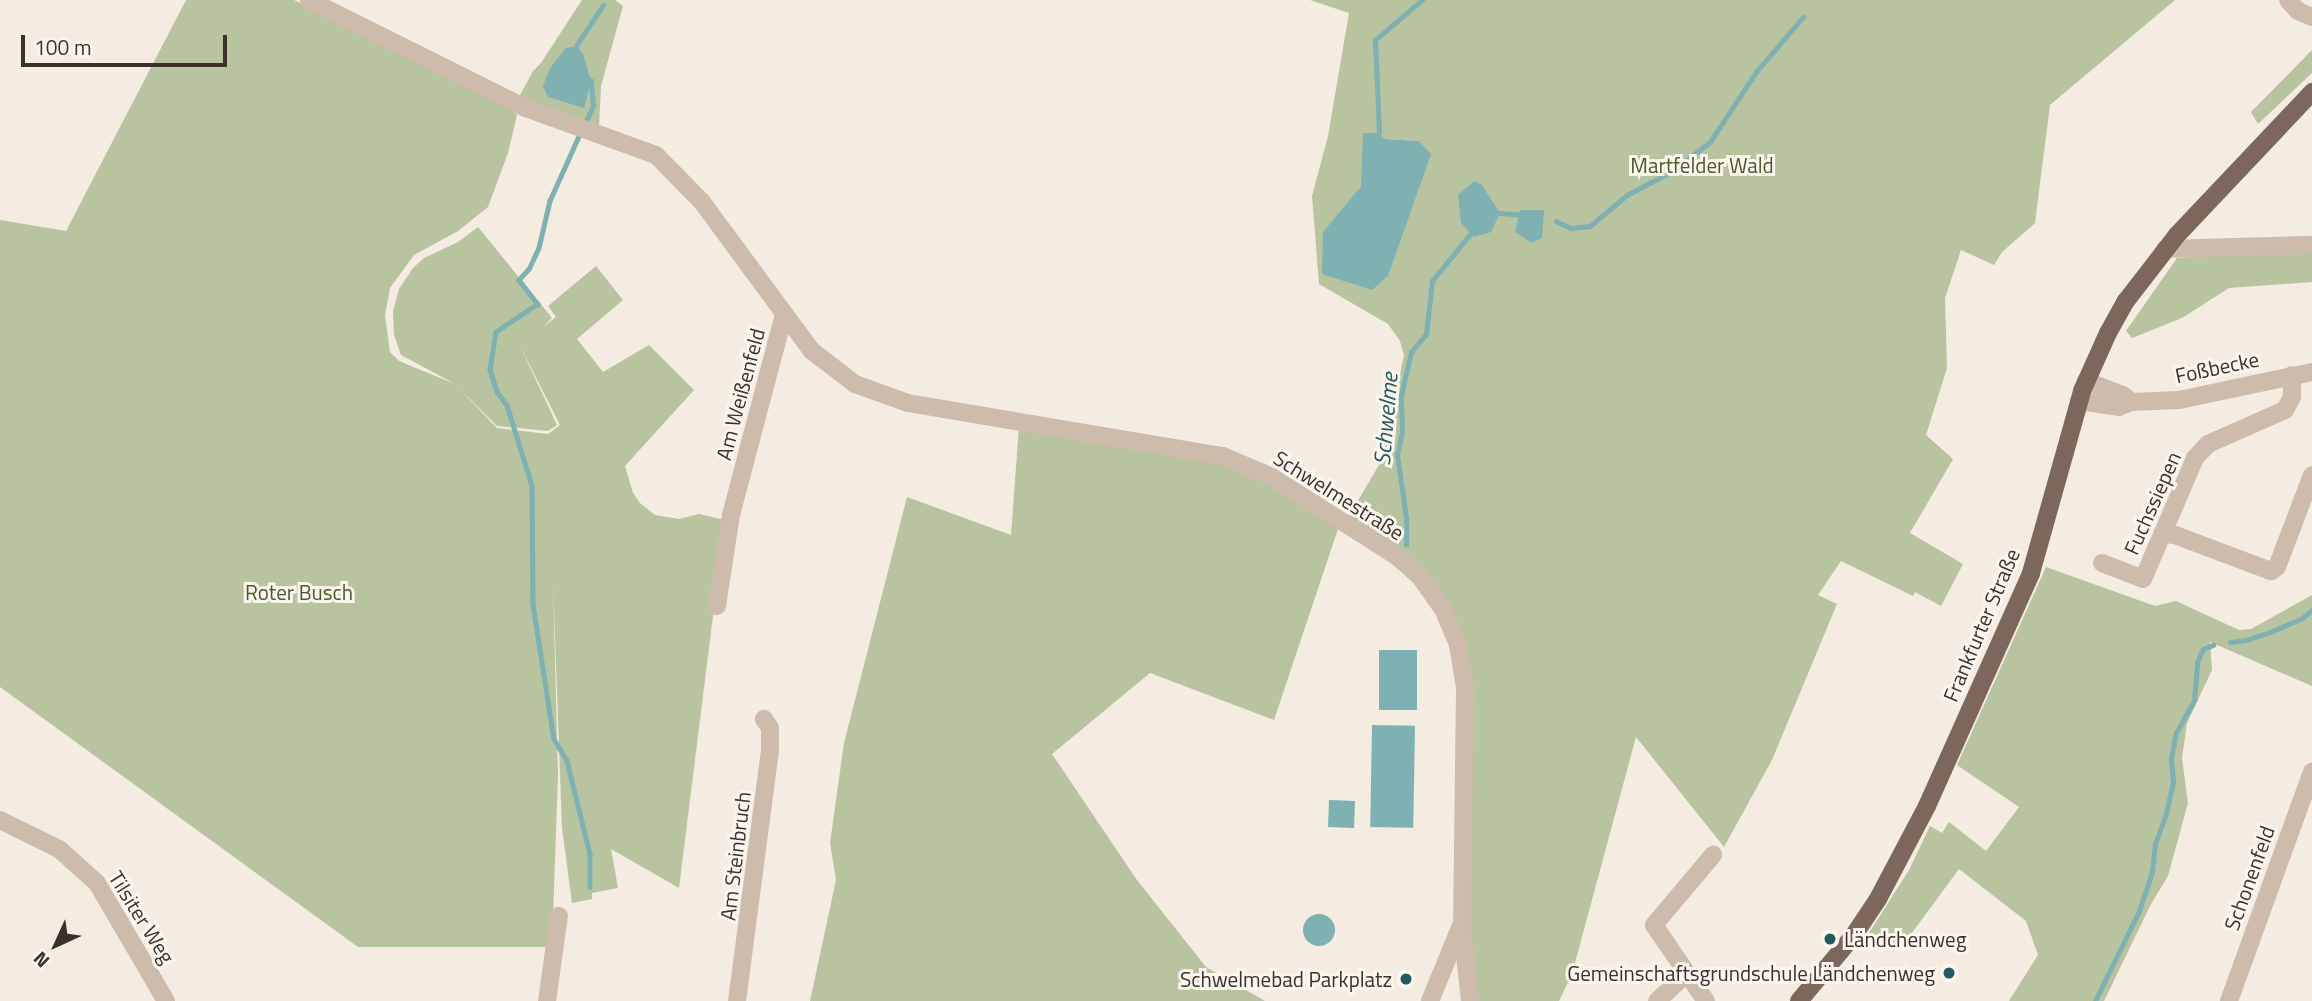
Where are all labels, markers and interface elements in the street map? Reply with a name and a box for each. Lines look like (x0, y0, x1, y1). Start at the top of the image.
scale bar (24, 21, 231, 65)
text: 100 m (34, 31, 91, 63)
park label: Martfelder Wald (1630, 152, 1774, 178)
street label: Am Weißenfeld (710, 325, 770, 463)
street label: Foßbecke (2173, 346, 2261, 388)
water label: Schwelme (1368, 372, 1404, 466)
street label: Schwelmestraße (1269, 445, 1409, 545)
street label: Fuchssiepen (2118, 448, 2186, 558)
street label: Frankfurter Straße (1937, 545, 2025, 705)
park label: Roter Busch (245, 579, 353, 605)
street label: Am Steinbruch (715, 790, 755, 922)
street label: Schonenfeld (2218, 822, 2280, 934)
street label: Tilsiter Weg (104, 866, 180, 968)
north arrow (21, 910, 91, 980)
place label: Ländchenweg (1844, 926, 1966, 952)
marker: Ländchenweg (1822, 931, 1838, 947)
text: N (26, 945, 56, 975)
place label: Gemeinschaftsgrundschule Ländchenweg (1567, 960, 1935, 986)
marker: Gemeinschaftsgrundschule Ländchenweg (1941, 965, 1957, 981)
place label: Schwelmebad Parkplatz (1180, 966, 1392, 992)
marker: Schwelmebad Parkplatz (1398, 971, 1414, 987)

